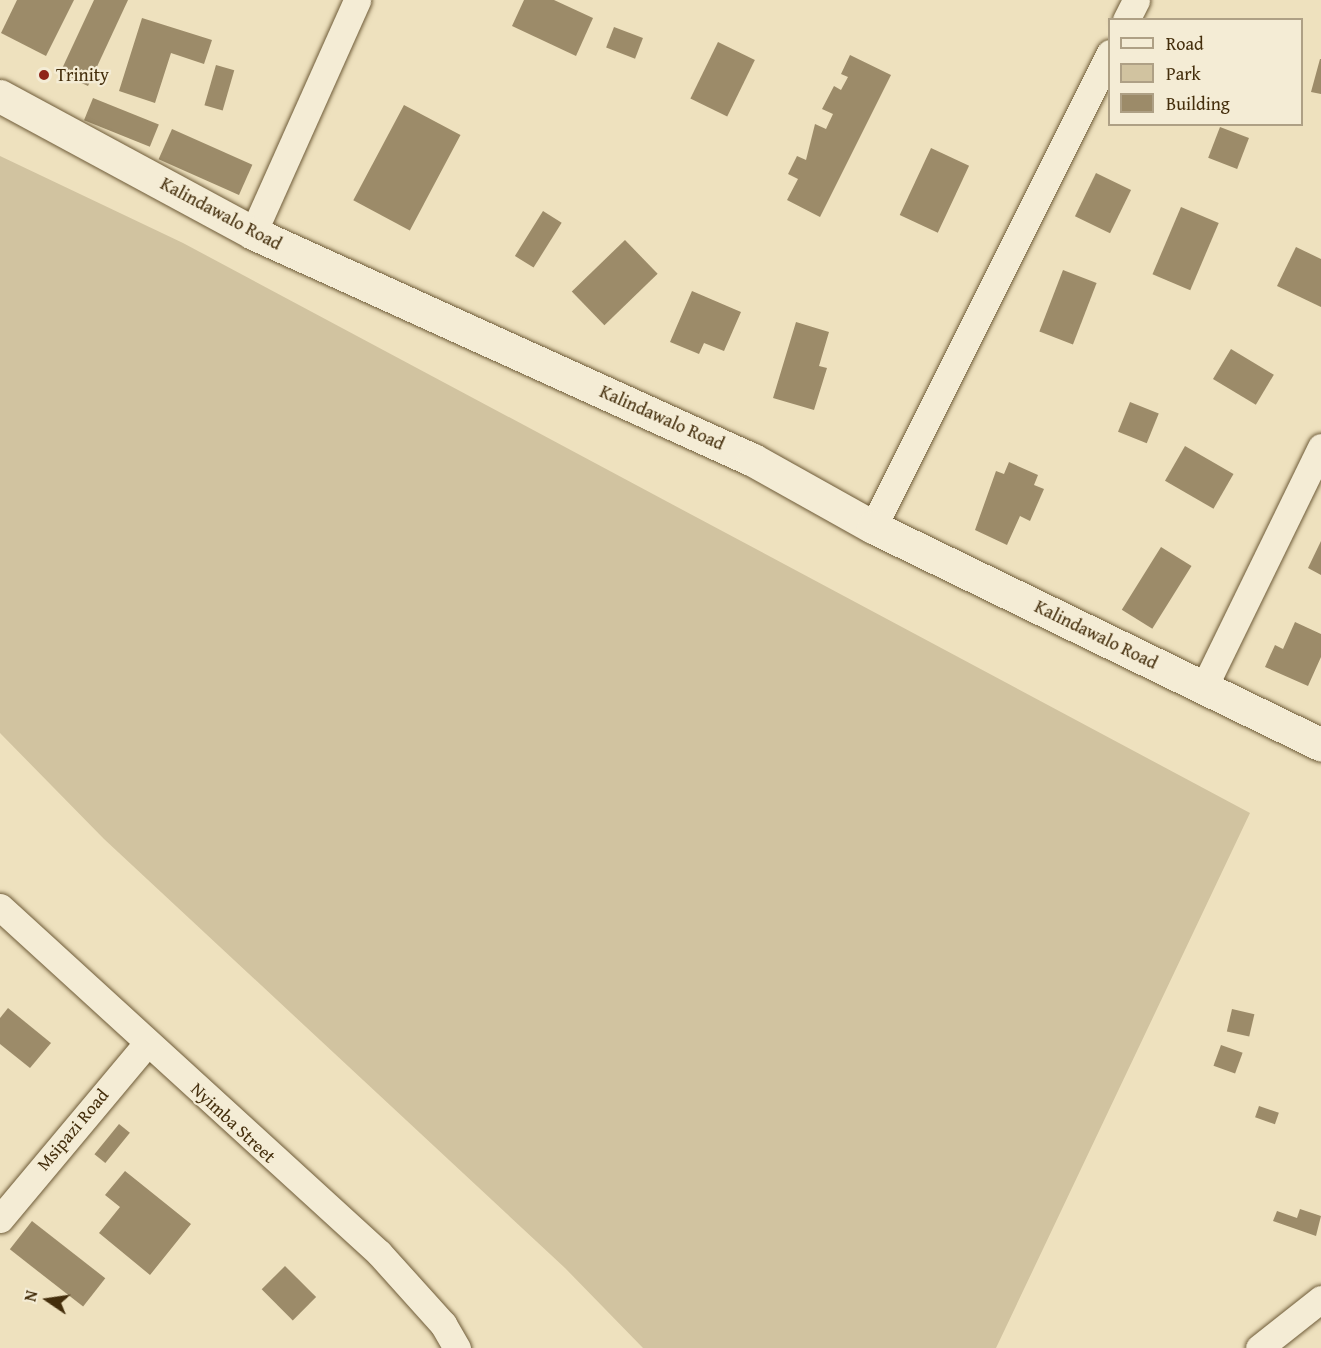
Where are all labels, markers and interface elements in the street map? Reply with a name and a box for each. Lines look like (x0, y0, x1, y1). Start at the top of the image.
legend (1108, 18, 1303, 126)
text: Road (1166, 30, 1204, 57)
text: Park (1166, 60, 1201, 87)
place label: Trinity (56, 64, 109, 86)
marker: Trinity (37, 68, 51, 82)
text: Building (1166, 90, 1230, 117)
street label: Kalindawalo Road (157, 173, 285, 255)
street label: Kalindawalo Road (596, 381, 728, 455)
street label: Kalindawalo Road (1031, 596, 1161, 674)
street label: Nyimba Street (186, 1078, 280, 1168)
street label: Msipazi Road (33, 1085, 113, 1175)
north arrow (18, 1270, 78, 1330)
text: N (18, 1288, 43, 1304)

